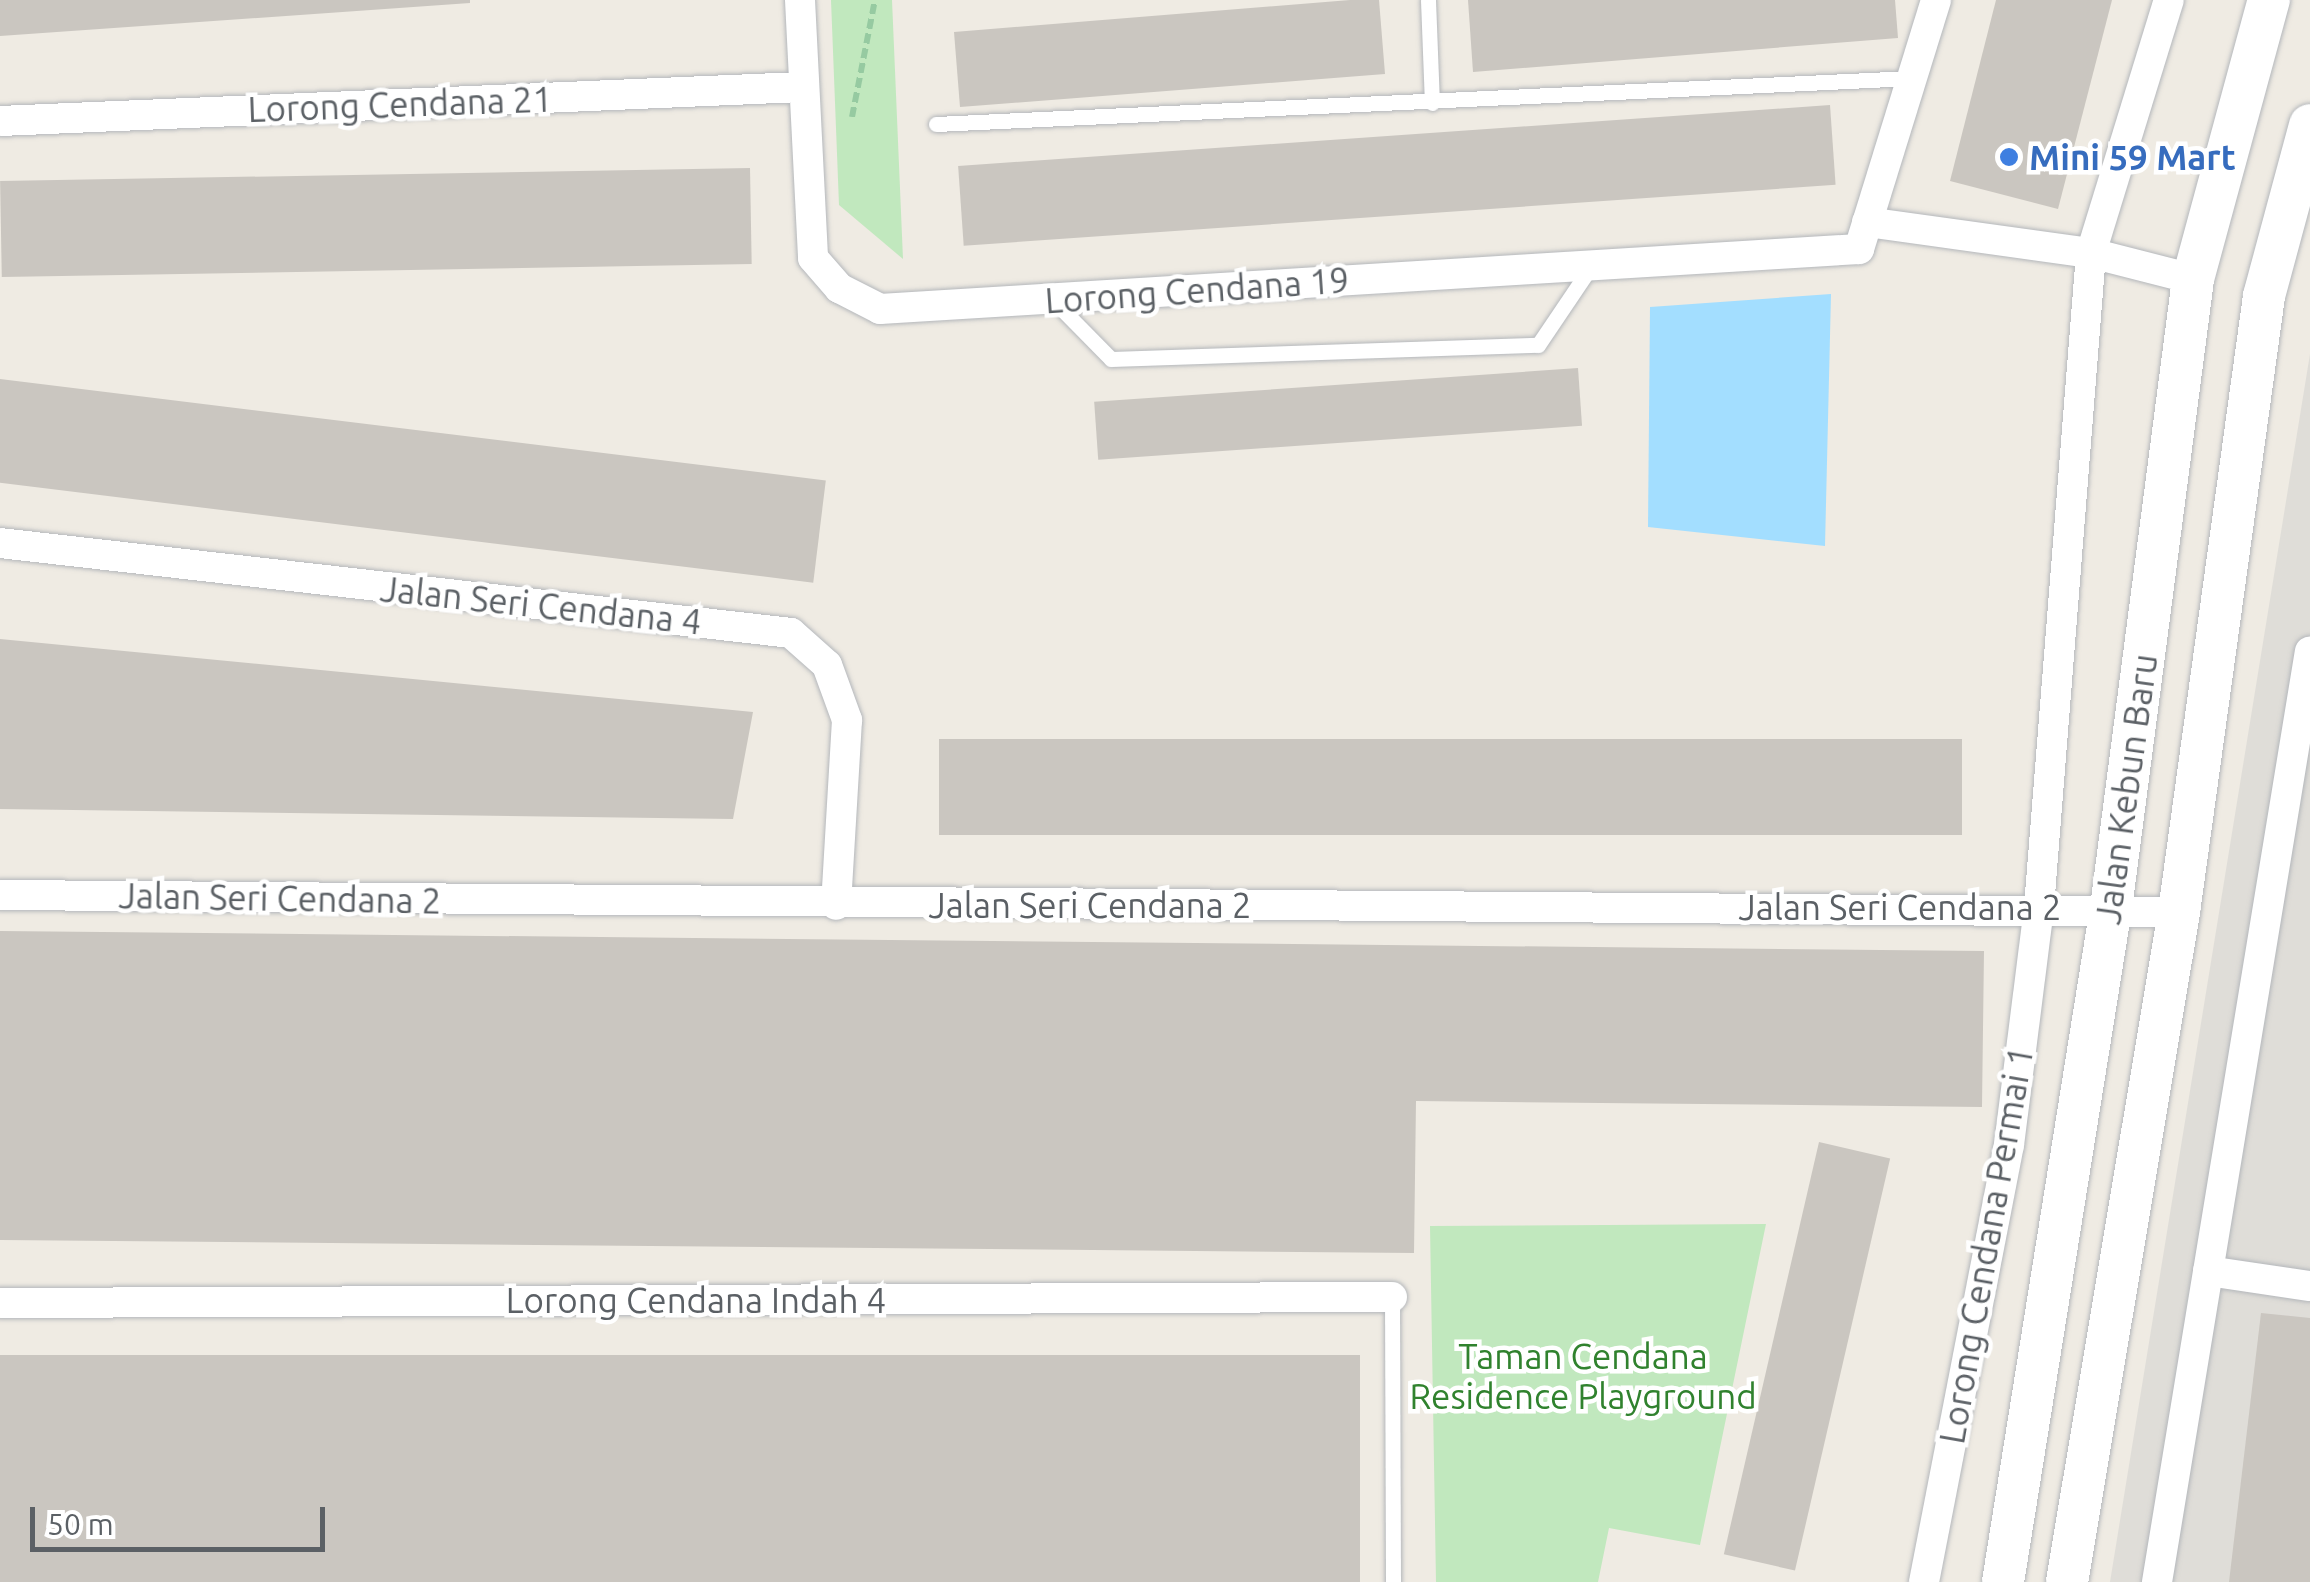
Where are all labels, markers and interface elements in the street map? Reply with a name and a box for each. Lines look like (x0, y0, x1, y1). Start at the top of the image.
street label: Lorong Cendana 21 (247, 78, 553, 130)
place label: Mini 59 Mart (2029, 136, 2236, 178)
marker: Mini 59 Mart (1998, 146, 2020, 168)
street label: Lorong Cendana 19 (1044, 258, 1350, 322)
street label: Jalan Seri Cendana 4 (378, 567, 704, 643)
street label: Jalan Kebun Baru (2086, 651, 2166, 927)
street label: Jalan Seri Cendana 2 (118, 874, 442, 922)
street label: Jalan Seri Cendana 2 (929, 884, 1251, 926)
street label: Jalan Seri Cendana 2 (1739, 886, 2061, 928)
street label: Lorong Cendana Permai 1 (1930, 1043, 2042, 1447)
street label: Lorong Cendana Indah 4 (506, 1279, 886, 1321)
park label: Taman Cendana Residence Playground (1409, 1335, 1757, 1417)
scale bar (35, 1487, 330, 1549)
text: 50 m (47, 1507, 114, 1541)

